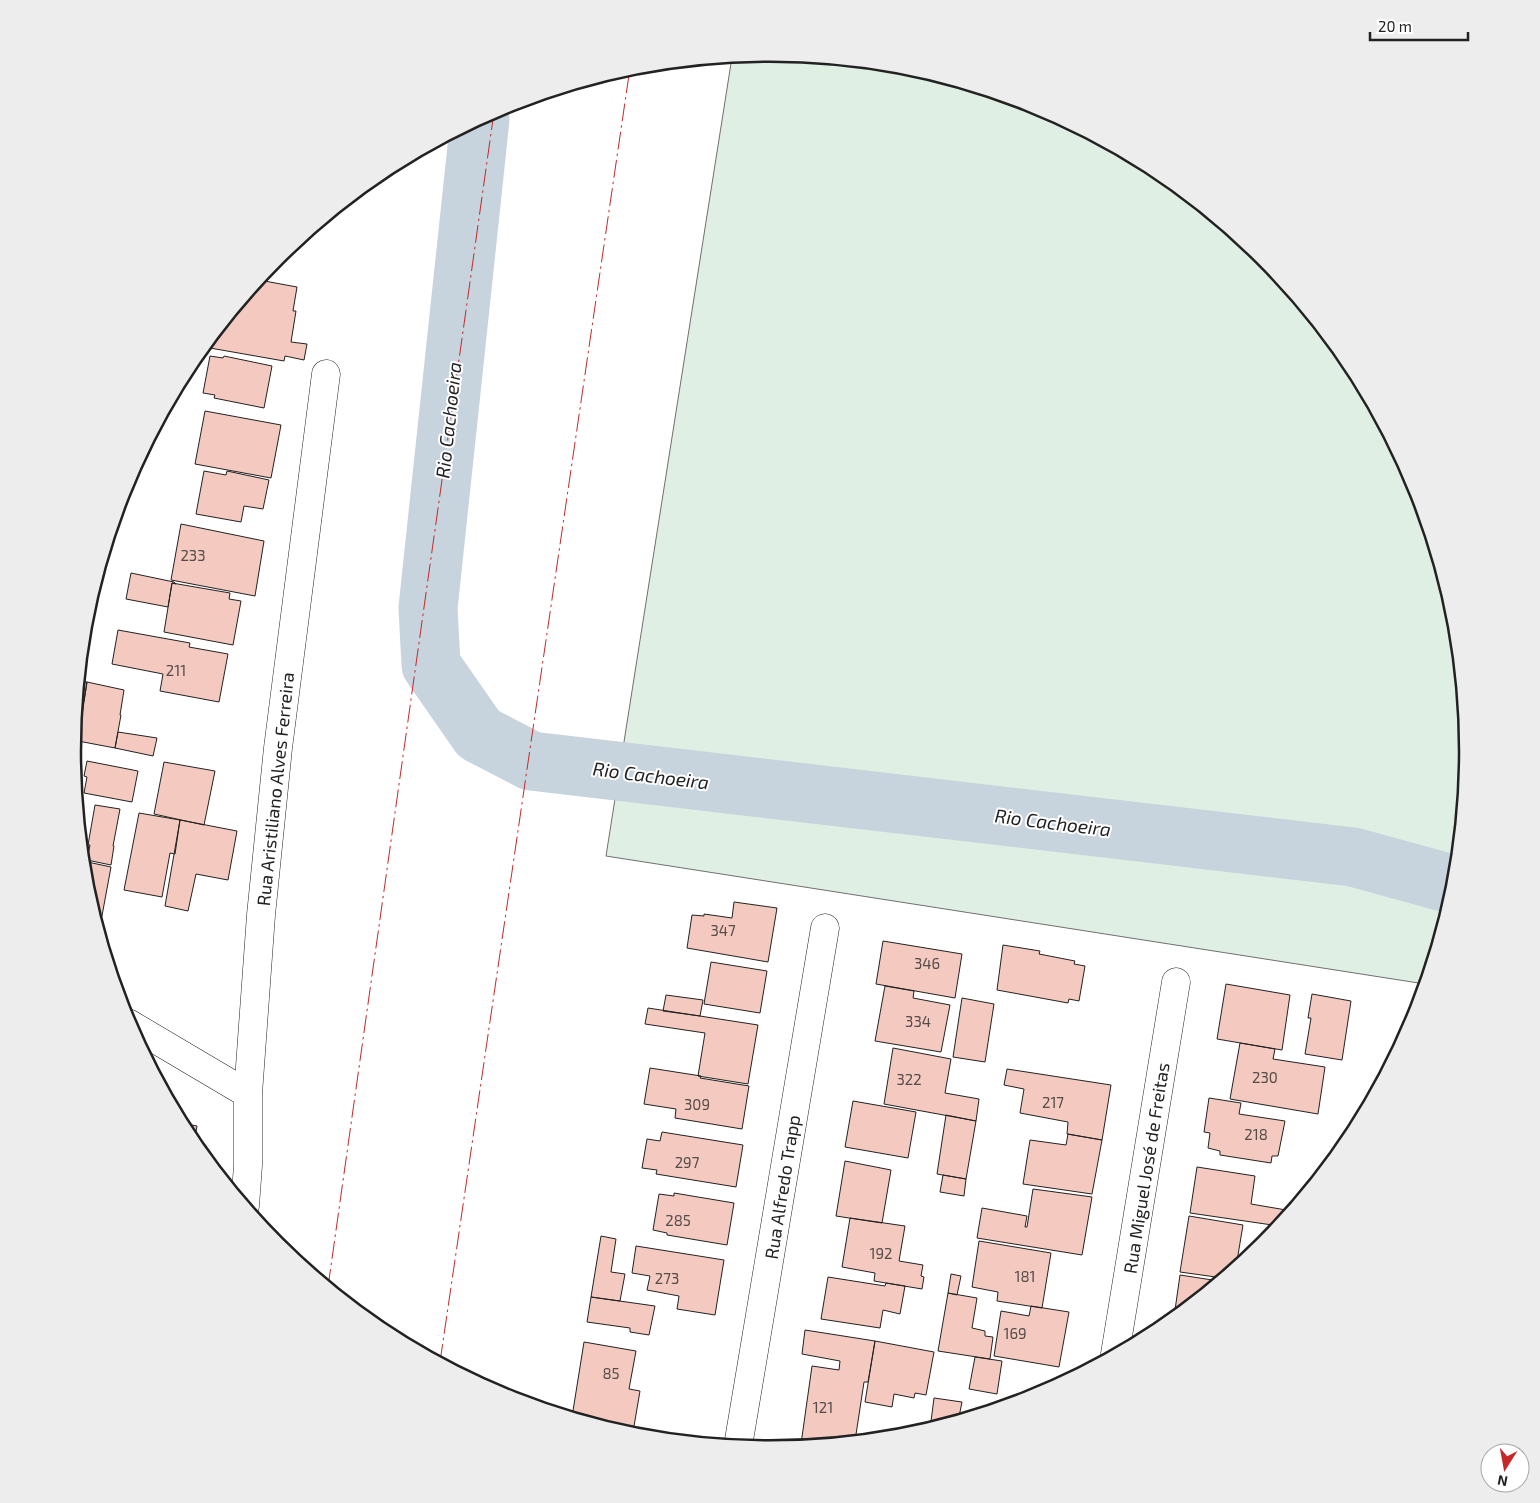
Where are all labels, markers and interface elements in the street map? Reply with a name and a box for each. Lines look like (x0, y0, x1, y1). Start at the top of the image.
scale bar (1370, 10, 1468, 42)
text: 20 m (1378, 17, 1412, 35)
water label: Rio Cachoeira (430, 361, 466, 479)
house number: 233 (180, 546, 206, 564)
house number: 211 (166, 661, 186, 679)
street label: Rua Aristiliano Alves Ferreira (252, 671, 298, 907)
water label: Rio Cachoeira (592, 756, 710, 794)
water label: Rio Cachoeira (994, 803, 1112, 841)
house number: 347 (710, 921, 736, 939)
house number: 346 (914, 954, 940, 972)
house number: 334 (905, 1012, 931, 1030)
street label: Rua Miguel José de Freitas (1118, 1061, 1174, 1275)
house number: 230 (1252, 1068, 1278, 1086)
house number: 322 (896, 1070, 922, 1088)
house number: 217 (1042, 1093, 1064, 1111)
house number: 309 (684, 1095, 710, 1113)
street label: Rua Alfredo Trapp (760, 1113, 804, 1261)
house number: 218 (1244, 1125, 1268, 1143)
house number: 297 (675, 1153, 700, 1171)
house number: 285 (665, 1211, 691, 1229)
house number: 192 (870, 1244, 892, 1262)
house number: 181 (1014, 1267, 1036, 1285)
house number: 273 (655, 1269, 679, 1287)
house number: 169 (1003, 1324, 1027, 1342)
house number: 85 (602, 1364, 620, 1382)
house number: 121 (813, 1398, 833, 1416)
north arrow (1480, 1443, 1530, 1493)
text: N (1496, 1472, 1509, 1491)

